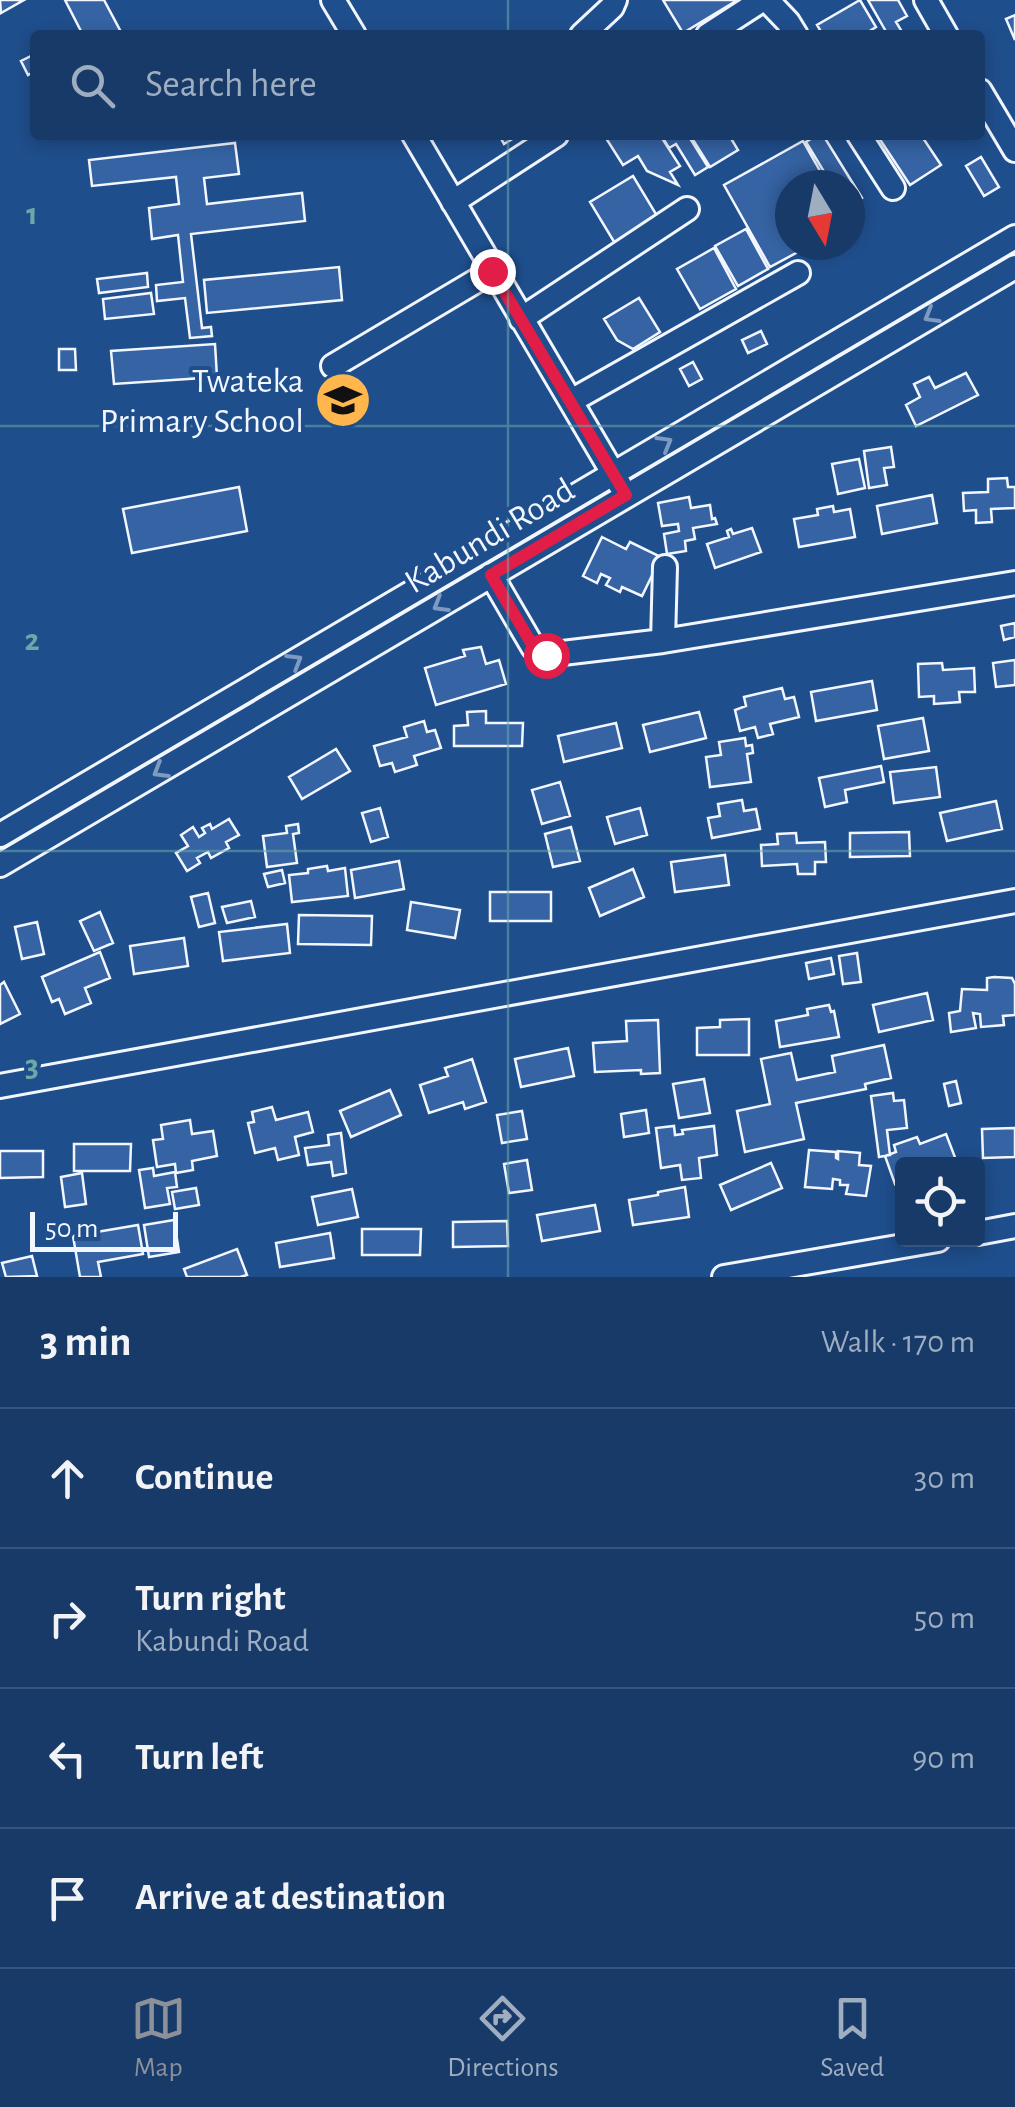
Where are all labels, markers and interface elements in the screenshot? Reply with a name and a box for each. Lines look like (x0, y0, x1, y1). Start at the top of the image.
search box (30, 30, 985, 140)
icon: search (65, 58, 120, 113)
text: Search here (145, 66, 317, 104)
north arrow (775, 170, 865, 260)
text: 1 (26, 198, 38, 230)
route end (470, 249, 516, 295)
one-way arrow (924, 304, 942, 323)
place label: Twateka Primary School (100, 364, 304, 439)
school or university icon: Twateka Primary School (313, 370, 373, 430)
one-way arrow (654, 436, 672, 455)
street label: Kabundi Road (399, 472, 580, 600)
one-way arrow (433, 593, 451, 612)
text: 2 (24, 624, 40, 656)
route start (524, 633, 570, 679)
one-way arrow (284, 654, 302, 673)
one-way arrow (153, 759, 171, 778)
text: 3 (25, 1050, 39, 1082)
map controls (895, 1157, 985, 1247)
button: locate (895, 1157, 985, 1247)
scale bar (30, 1207, 178, 1252)
text: 50 m (45, 1215, 99, 1243)
text: 3 min (40, 1321, 132, 1363)
text: Walk · 170 m (821, 1326, 975, 1358)
icon: ahead (40, 1451, 95, 1506)
text: Continue (135, 1459, 273, 1497)
text: 30 m (914, 1462, 975, 1494)
text: Turn right (135, 1580, 285, 1618)
icon: right (40, 1591, 95, 1646)
text: 50 m (914, 1602, 975, 1634)
text: Kabundi Road (135, 1625, 309, 1657)
icon: left (40, 1731, 95, 1786)
text: Turn left (135, 1739, 263, 1777)
text: 90 m (912, 1742, 975, 1774)
icon: arrive (40, 1871, 95, 1926)
text: Arrive at destination (135, 1879, 446, 1917)
tab: Map (131, 1991, 186, 2085)
tab: Directions (447, 1991, 559, 2085)
tab: Saved (820, 1991, 884, 2085)

